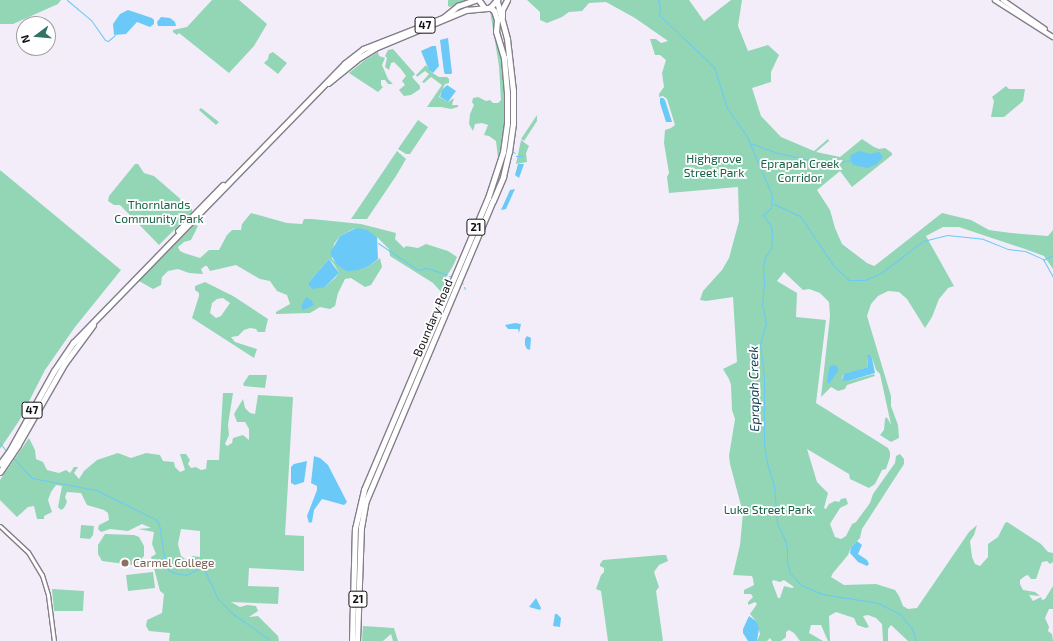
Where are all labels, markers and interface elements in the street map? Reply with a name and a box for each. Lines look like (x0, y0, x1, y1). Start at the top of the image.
north arrow (16, 16, 56, 56)
road number: 47 (414, 16, 436, 34)
text: N (18, 34, 32, 45)
park label: Highgrove Street Park (684, 152, 744, 180)
park label: Eprapah Creek Corridor (761, 157, 839, 185)
park label: Thornlands Community Park (114, 198, 204, 226)
road number: 21 (466, 218, 486, 236)
street label: Boundary Road (410, 277, 456, 359)
water label: Eprapah Creek (745, 346, 763, 432)
road number: 47 (21, 401, 43, 419)
park label: Luke Street Park (724, 503, 812, 517)
place label: Carmel College (133, 556, 215, 570)
marker: Carmel College (120, 558, 130, 568)
road number: 21 (348, 590, 368, 608)

